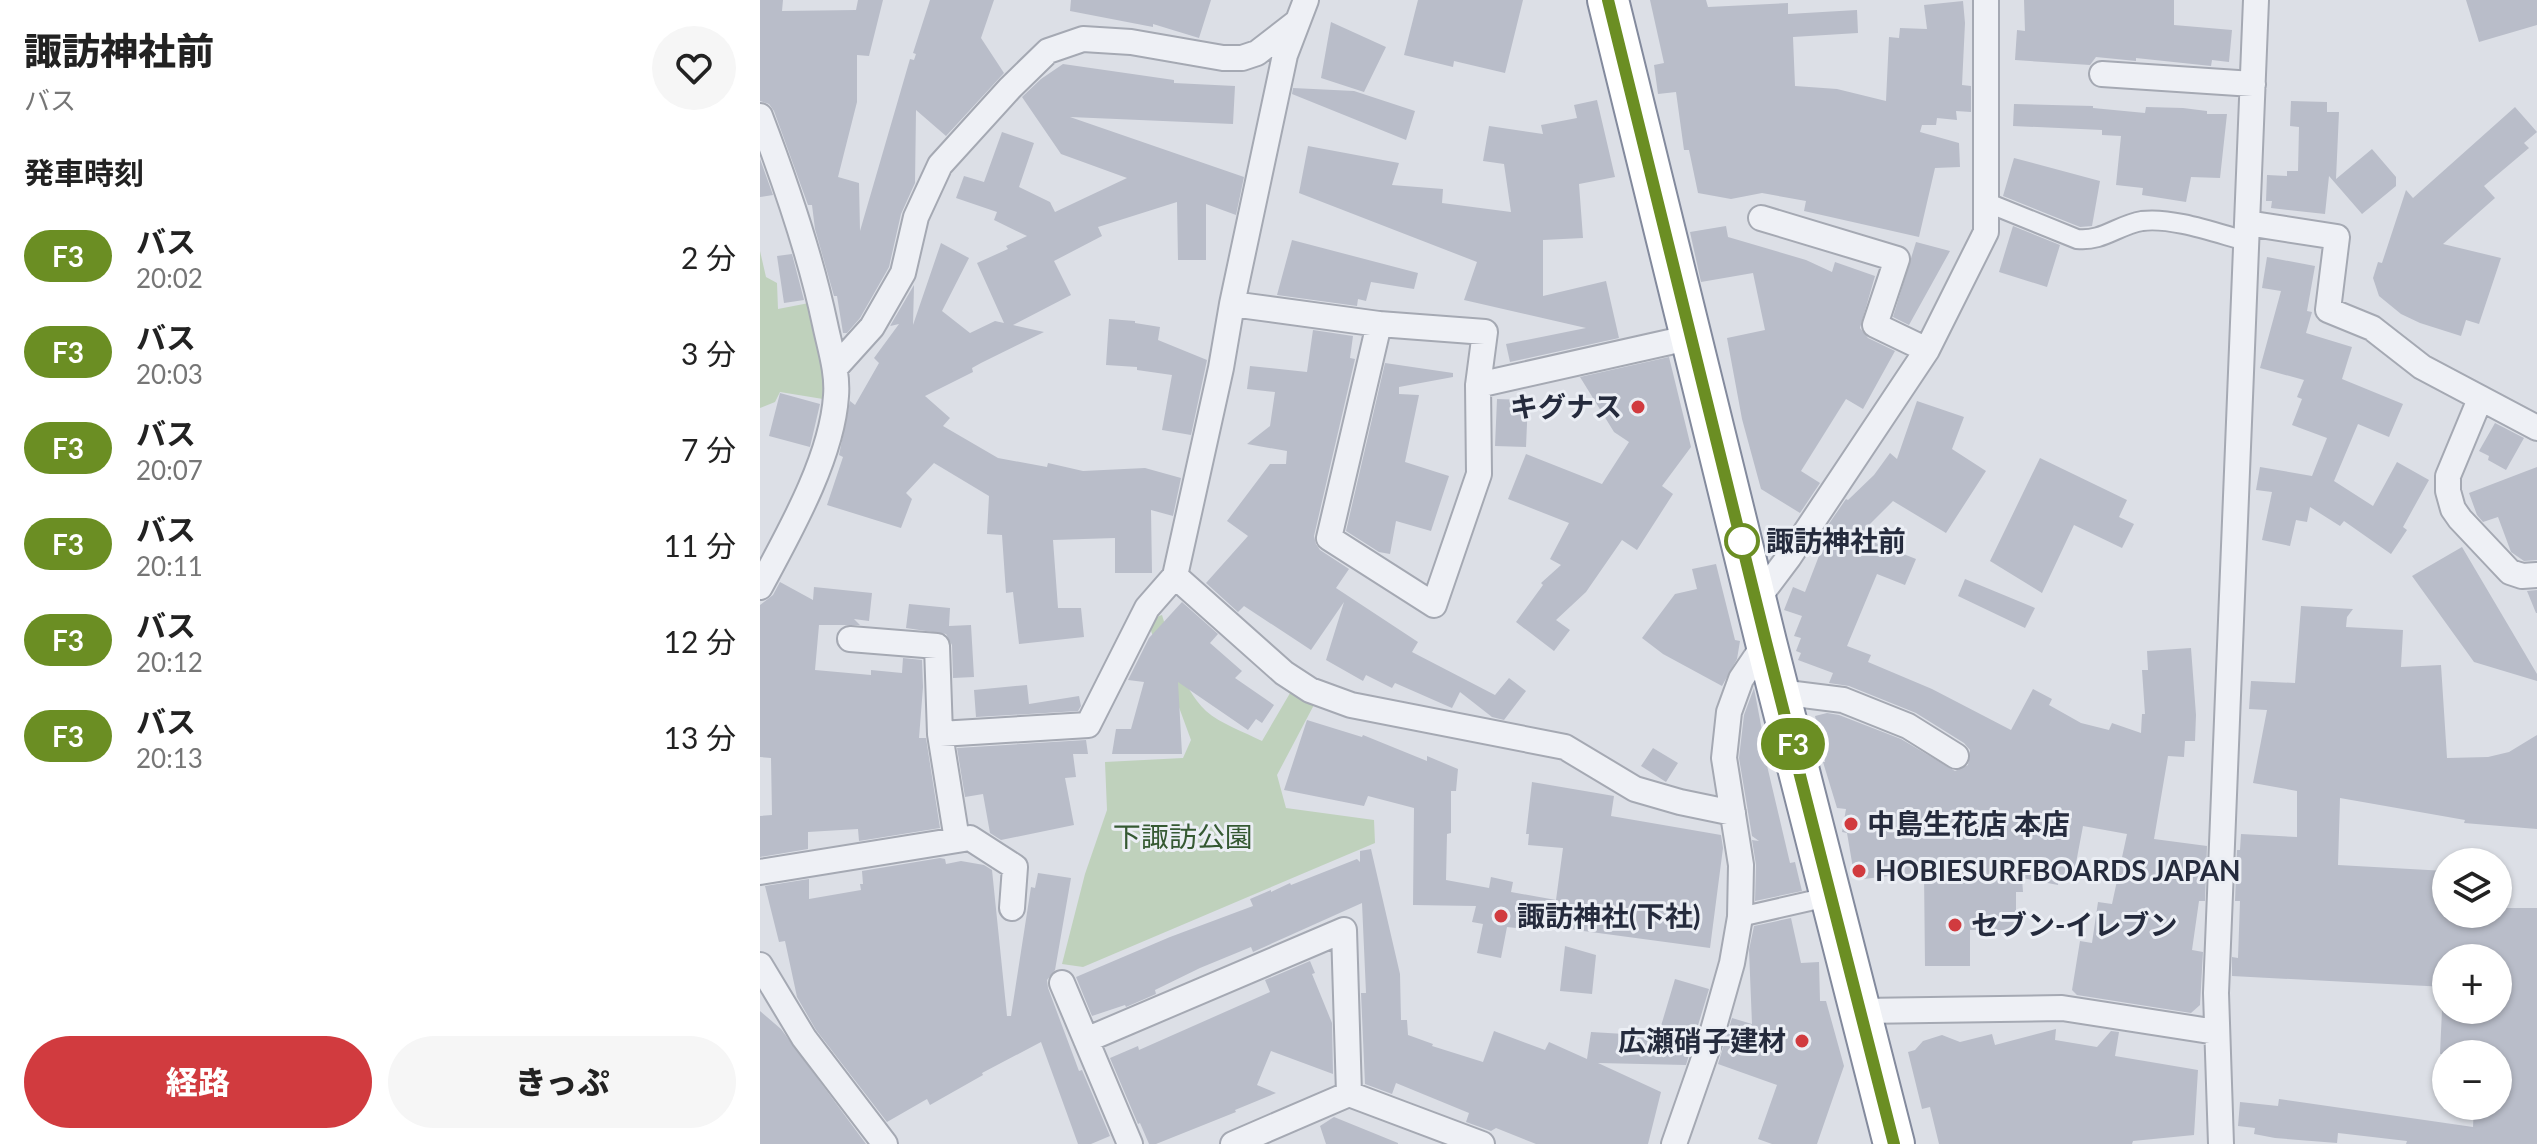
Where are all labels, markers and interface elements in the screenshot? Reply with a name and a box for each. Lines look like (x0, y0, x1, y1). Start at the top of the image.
button: heart (652, 26, 736, 110)
text: 諏訪神社前 (24, 27, 214, 73)
text: バス (24, 84, 76, 116)
text: 発車時刻 (24, 154, 144, 190)
text: バス (136, 223, 196, 259)
text: F3 (52, 239, 84, 273)
text: 2 分 (681, 239, 736, 275)
text: 20:02 (136, 262, 203, 294)
text: バス (136, 319, 196, 355)
text: F3 (52, 335, 84, 369)
text: 3 分 (681, 335, 736, 371)
text: 20:03 (136, 358, 203, 390)
place label: キグナス (1510, 389, 1622, 423)
marker: キグナス (1629, 398, 1647, 416)
text: バス (136, 415, 196, 451)
text: F3 (52, 431, 84, 465)
text: 7 分 (681, 431, 736, 467)
text: 20:07 (136, 454, 203, 486)
text: バス (136, 511, 196, 547)
place label: 諏訪神社前 (1766, 523, 1906, 557)
marker: 諏訪神社前 (1725, 524, 1759, 558)
text: F3 (52, 527, 84, 561)
text: 11 分 (664, 527, 736, 563)
text: 20:11 (136, 550, 203, 582)
text: バス (136, 607, 196, 643)
text: F3 (52, 623, 84, 657)
text: 12 分 (664, 623, 736, 659)
text: 20:12 (136, 646, 203, 678)
text: バス (136, 703, 196, 739)
line badge: F3 (1757, 718, 1829, 770)
text: F3 (52, 719, 84, 753)
text: 13 分 (664, 719, 736, 755)
text: F3 (1777, 727, 1809, 761)
text: 20:13 (136, 742, 203, 774)
place label: 中島生花店 本店 (1867, 806, 2070, 840)
marker: 中島生花店 本店 (1842, 815, 1860, 833)
park label: 下諏訪公園 (1113, 819, 1253, 853)
map controls (2432, 848, 2512, 1120)
button: layers (2432, 848, 2512, 928)
place label: HOBIESURFBOARDS JAPAN (1875, 853, 2241, 887)
marker: HOBIESURFBOARDS JAPAN (1850, 862, 1868, 880)
place label: 諏訪神社(下社) (1517, 898, 1700, 932)
marker: 諏訪神社(下社) (1492, 907, 1510, 925)
place label: セブン-イレブン (1971, 907, 2177, 941)
marker: セブン-イレブン (1946, 916, 1964, 934)
button: + (2432, 944, 2512, 1024)
place label: 広瀬硝子建材 (1618, 1023, 1786, 1057)
marker: 広瀬硝子建材 (1793, 1032, 1811, 1050)
button: 経路 (24, 1036, 372, 1128)
button: きっぷ (388, 1036, 736, 1128)
button: − (2432, 1040, 2512, 1120)

